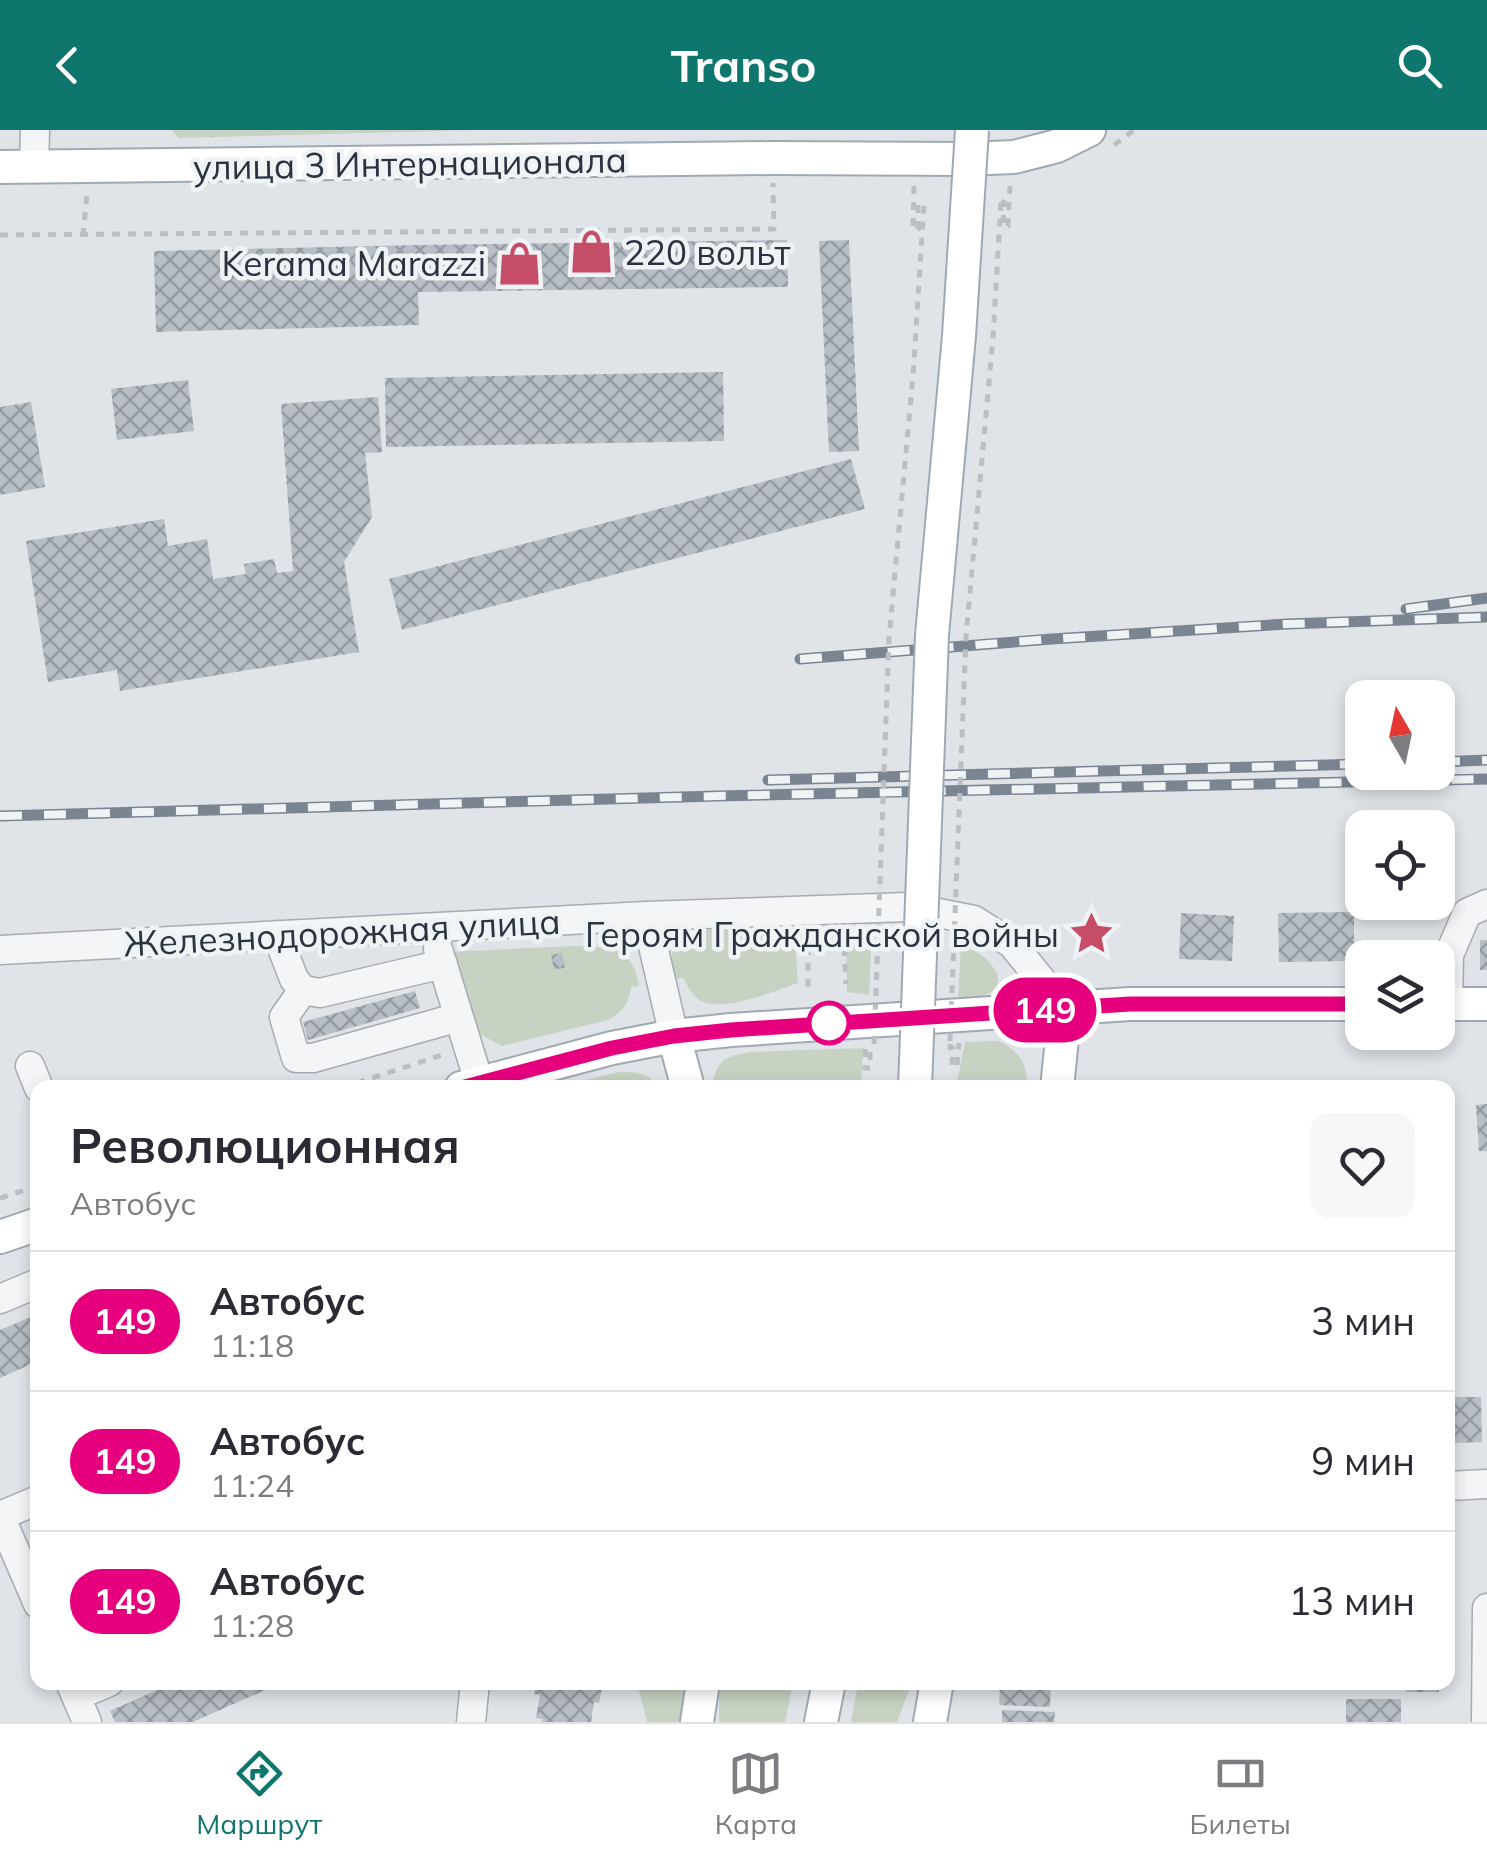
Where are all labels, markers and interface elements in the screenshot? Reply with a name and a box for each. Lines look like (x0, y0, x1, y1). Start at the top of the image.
text: Transo (670, 37, 817, 93)
icon: back (40, 38, 95, 93)
icon: search (1392, 38, 1447, 93)
street label: улица 3 Интернационала (193, 137, 627, 189)
shop icon: 220 вольт (567, 228, 615, 276)
place label: 220 вольт (624, 230, 790, 274)
shop icon: Kerama Marazzi (495, 239, 543, 287)
place label: Kerama Marazzi (222, 241, 486, 285)
north arrow (1345, 680, 1455, 790)
map controls (1345, 680, 1455, 1050)
button: locate (1345, 810, 1455, 920)
street label: Железнодорожная улица (123, 899, 561, 965)
place icon: Героям Гражданской войны (1068, 910, 1116, 958)
place label: Героям Гражданской войны (585, 912, 1059, 956)
button: layers (1345, 940, 1455, 1050)
line badge: 149 (988, 978, 1102, 1042)
text: 149 (1013, 988, 1077, 1032)
unlabelled marker (808, 1002, 850, 1044)
button: heart (1310, 1113, 1415, 1218)
text: Революционная (70, 1115, 460, 1175)
text: Автобус (70, 1183, 196, 1223)
text: Автобус (210, 1277, 365, 1325)
text: 3 мин (1311, 1297, 1415, 1345)
text: 149 (93, 1299, 157, 1343)
text: 11:18 (210, 1325, 294, 1365)
text: Автобус (210, 1417, 365, 1465)
text: 9 мин (1311, 1437, 1415, 1485)
text: 149 (93, 1439, 157, 1483)
text: 11:24 (210, 1465, 294, 1505)
text: Автобус (210, 1557, 365, 1605)
text: 13 мин (1289, 1577, 1415, 1625)
text: 149 (93, 1579, 157, 1623)
text: 11:28 (210, 1605, 294, 1645)
tab: Маршрут (196, 1746, 322, 1841)
tab: Карта (715, 1746, 797, 1841)
tab: Билеты (1190, 1746, 1291, 1841)

